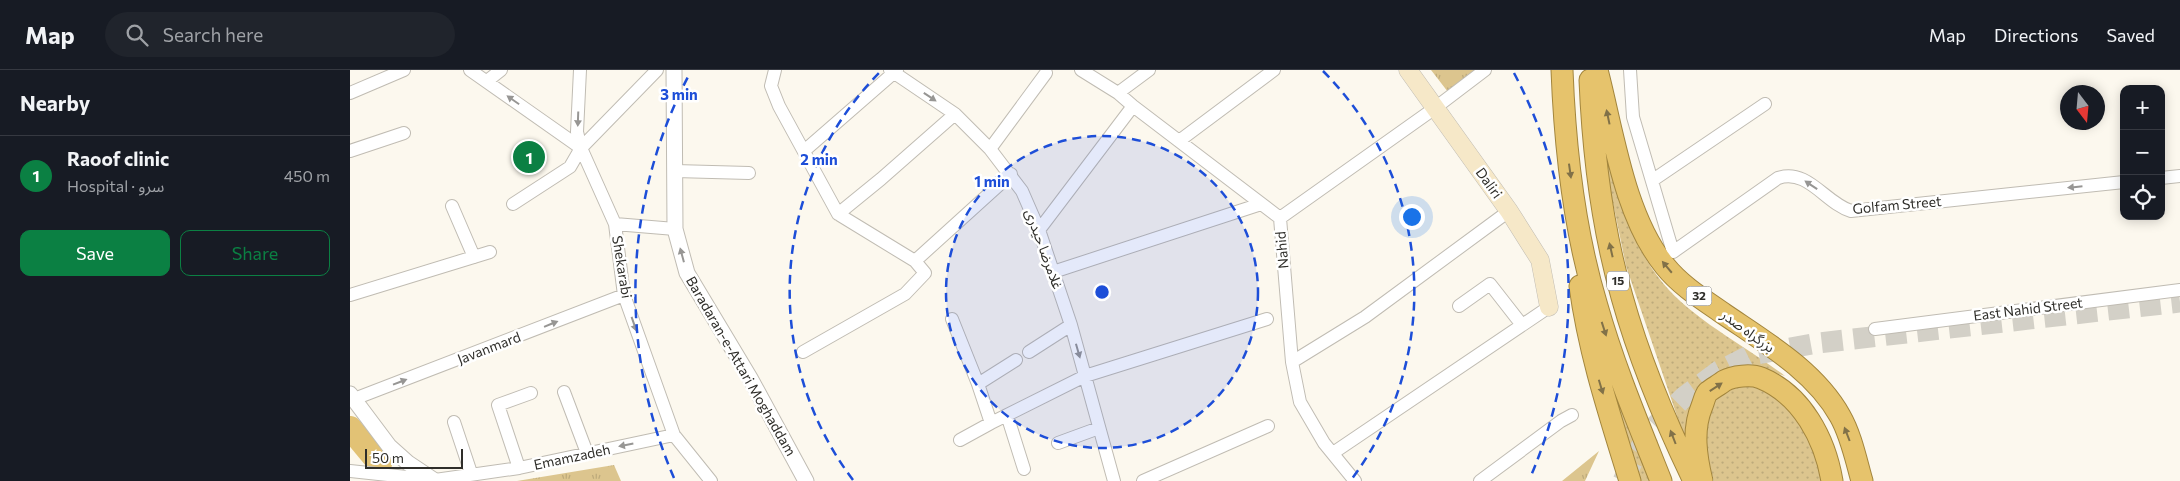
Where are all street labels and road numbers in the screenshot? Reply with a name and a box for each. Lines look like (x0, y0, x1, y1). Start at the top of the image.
street label: Daliri (1473, 164, 1506, 201)
street label: Golfam Street (1852, 192, 1942, 217)
street label: غلامرضا حیدری (1021, 206, 1067, 292)
street label: Nahid (1271, 231, 1292, 270)
street label: Shekarabi (609, 234, 636, 299)
road number: 15 (1607, 272, 1629, 290)
street label: Baradaran-e-Attari Moghaddam (683, 273, 800, 459)
road number: 32 (1686, 287, 1712, 306)
street label: East Nahid Street (1972, 293, 2084, 324)
street label: بزرگراه صدر (1717, 305, 1778, 357)
street label: Javanmard (455, 328, 523, 367)
street label: Emamzadeh (532, 440, 612, 473)

